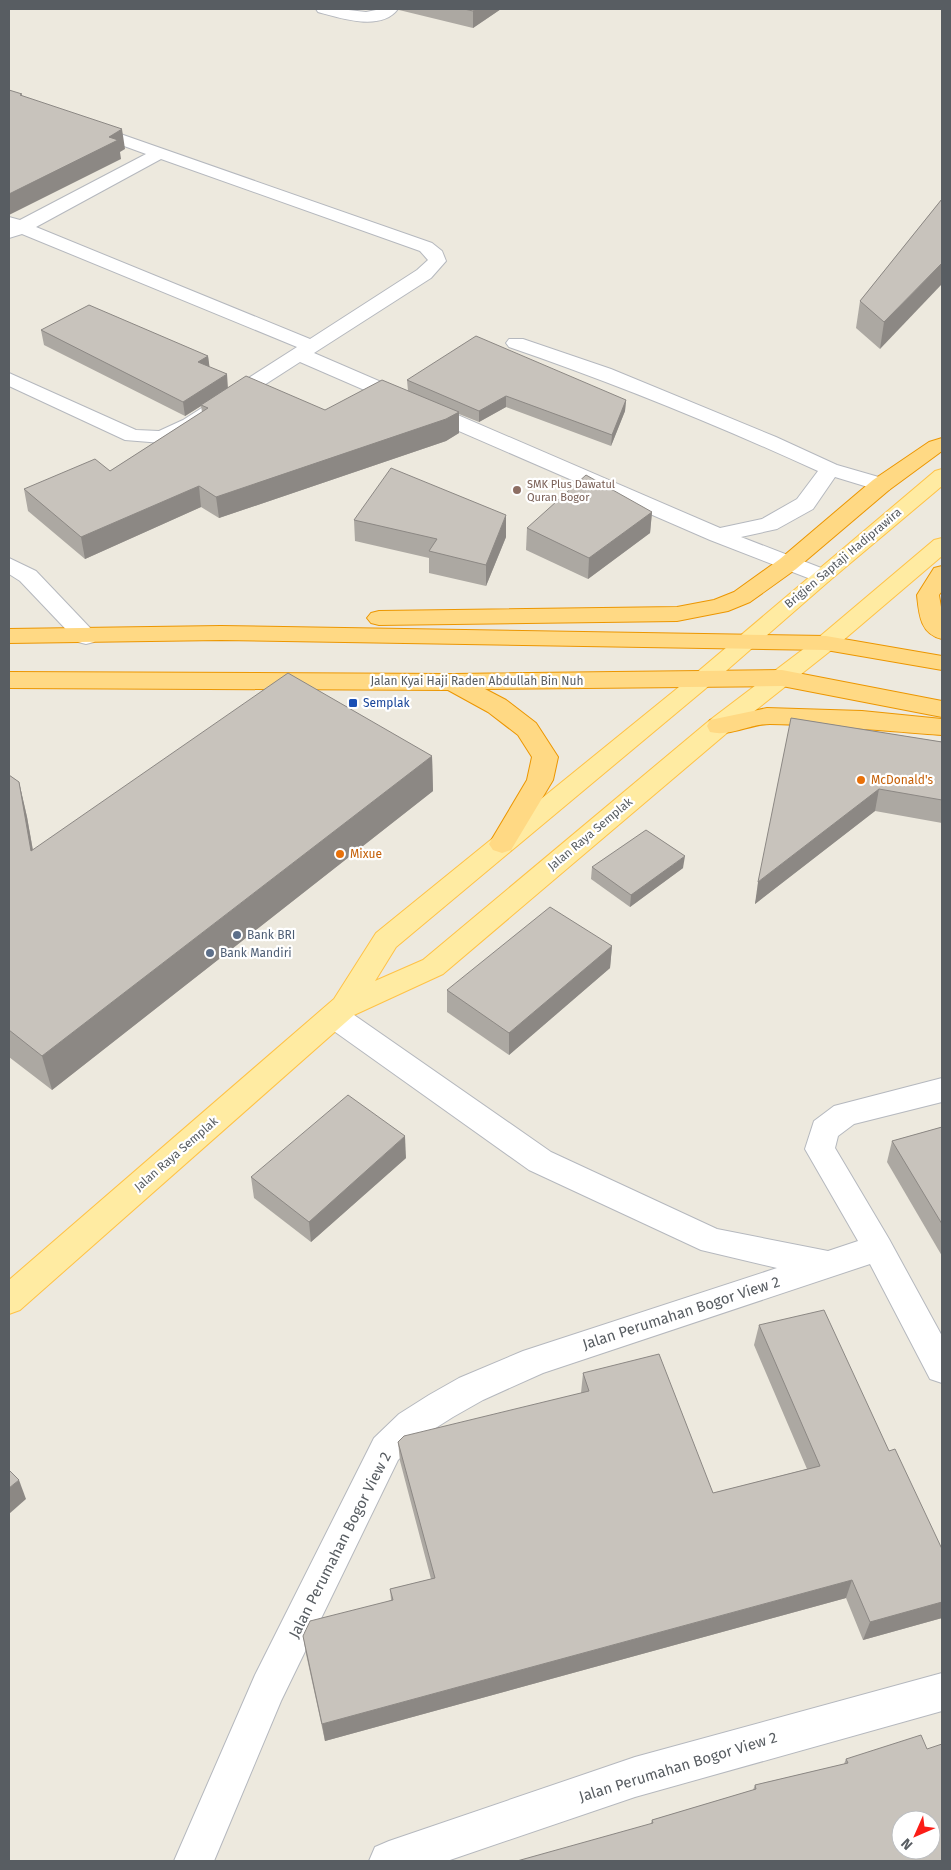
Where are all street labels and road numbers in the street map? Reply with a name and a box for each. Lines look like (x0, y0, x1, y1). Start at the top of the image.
street label: Brigjen Saptaji Hadiprawira (782, 505, 904, 611)
street label: Jalan Kyai Haji Raden Abdullah Bin Nuh (370, 674, 584, 688)
street label: Jalan Raya Semplak (545, 794, 636, 873)
street label: Jalan Raya Semplak (131, 1113, 221, 1194)
street label: Jalan Perumahan Bogor View 2 (580, 1273, 782, 1353)
street label: Jalan Perumahan Bogor View 2 (285, 1449, 395, 1641)
street label: Jalan Perumahan Bogor View 2 (577, 1728, 779, 1806)

